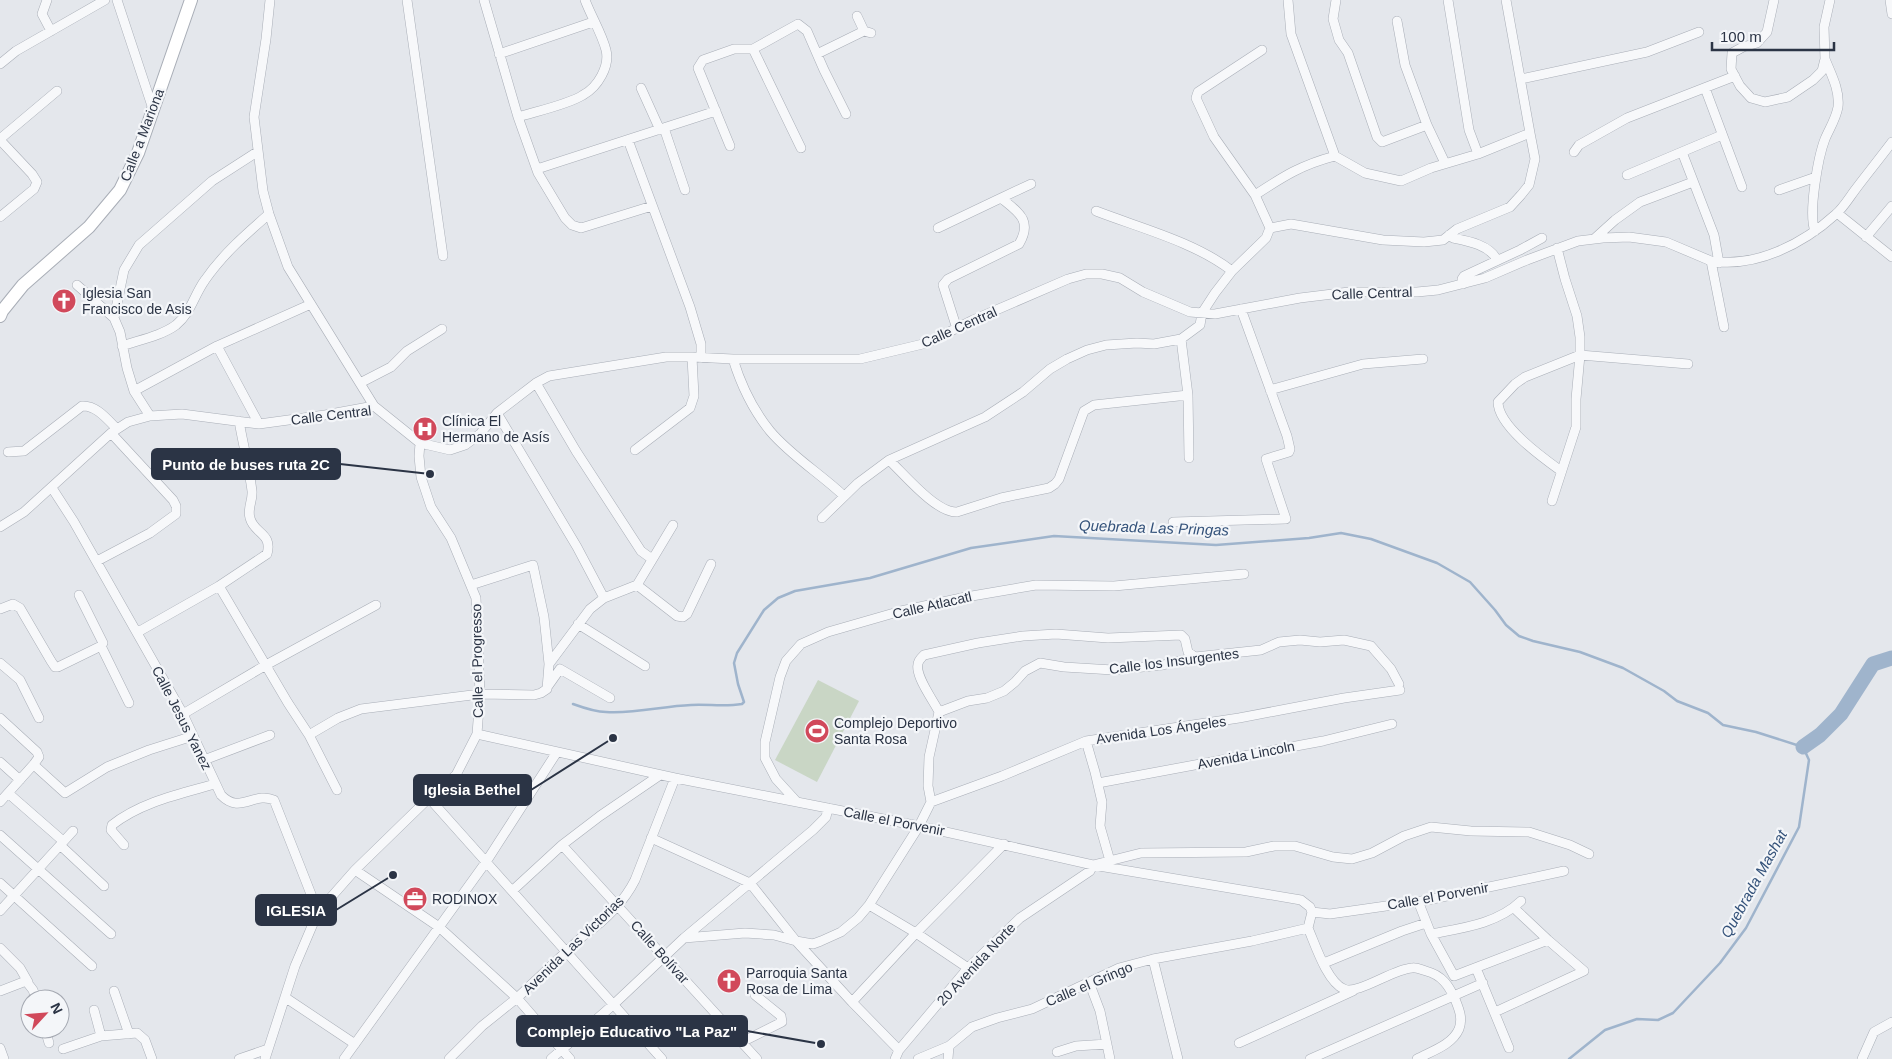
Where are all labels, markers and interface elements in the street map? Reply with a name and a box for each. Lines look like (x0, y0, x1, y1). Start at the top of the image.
scale bar (1712, 20, 1834, 52)
text: 100 m (1720, 28, 1762, 45)
street label: Calle a Mariona (117, 86, 167, 184)
street label: Calle Central (1331, 284, 1413, 302)
place label: Iglesia San Francisco de Asis (82, 285, 192, 317)
church icon: Iglesia San Francisco de Asis (51, 288, 77, 314)
street label: Calle Central (919, 303, 999, 351)
street label: Calle Central (290, 402, 372, 428)
place label: Clínica El Hermano de Asís (442, 413, 549, 445)
hospital icon: Clínica El Hermano de Asís (412, 416, 438, 442)
callout: Punto de buses ruta 2C (152, 449, 340, 479)
text: Punto de buses ruta 2C (162, 456, 330, 473)
water label: Quebrada Las Pringas (1079, 516, 1230, 539)
street label: Calle Atlacatl (891, 588, 973, 622)
street label: Calle el Progresso (468, 603, 486, 718)
street label: Calle los Insurgentes (1108, 645, 1240, 677)
street label: Calle Jesus Yanez (149, 663, 215, 773)
street label: Avenida Los Ángeles (1095, 713, 1227, 747)
place label: Complejo Deportivo Santa Rosa (834, 715, 957, 747)
sports icon: Complejo Deportivo Santa Rosa (804, 718, 830, 744)
street label: Avenida Lincoln (1196, 738, 1296, 772)
callout: Iglesia Bethel (414, 775, 531, 805)
text: Iglesia Bethel (424, 781, 520, 798)
street label: Calle el Porvenir (842, 803, 946, 839)
water label: Quebrada Mashat (1717, 826, 1791, 940)
street label: Calle el Porvenir (1386, 879, 1490, 913)
office icon: RODINOX (402, 886, 428, 912)
place label: RODINOX (432, 891, 498, 907)
street label: Avenida Las Victorias (519, 893, 627, 997)
callout: IGLESIA (256, 895, 336, 925)
text: IGLESIA (266, 902, 326, 919)
street label: Calle Bolívar (627, 917, 693, 987)
street label: 20 Avenida Norte (934, 919, 1019, 1009)
street label: Calle el Gringo (1043, 958, 1135, 1009)
place label: Parroquia Santa Rosa de Lima (746, 965, 847, 997)
church icon: Parroquia Santa Rosa de Lima (716, 968, 742, 994)
north arrow (20, 989, 70, 1039)
text: N (47, 1000, 66, 1016)
callout: Complejo Educativo "La Paz" (517, 1016, 747, 1046)
text: Complejo Educativo "La Paz" (527, 1023, 737, 1040)

